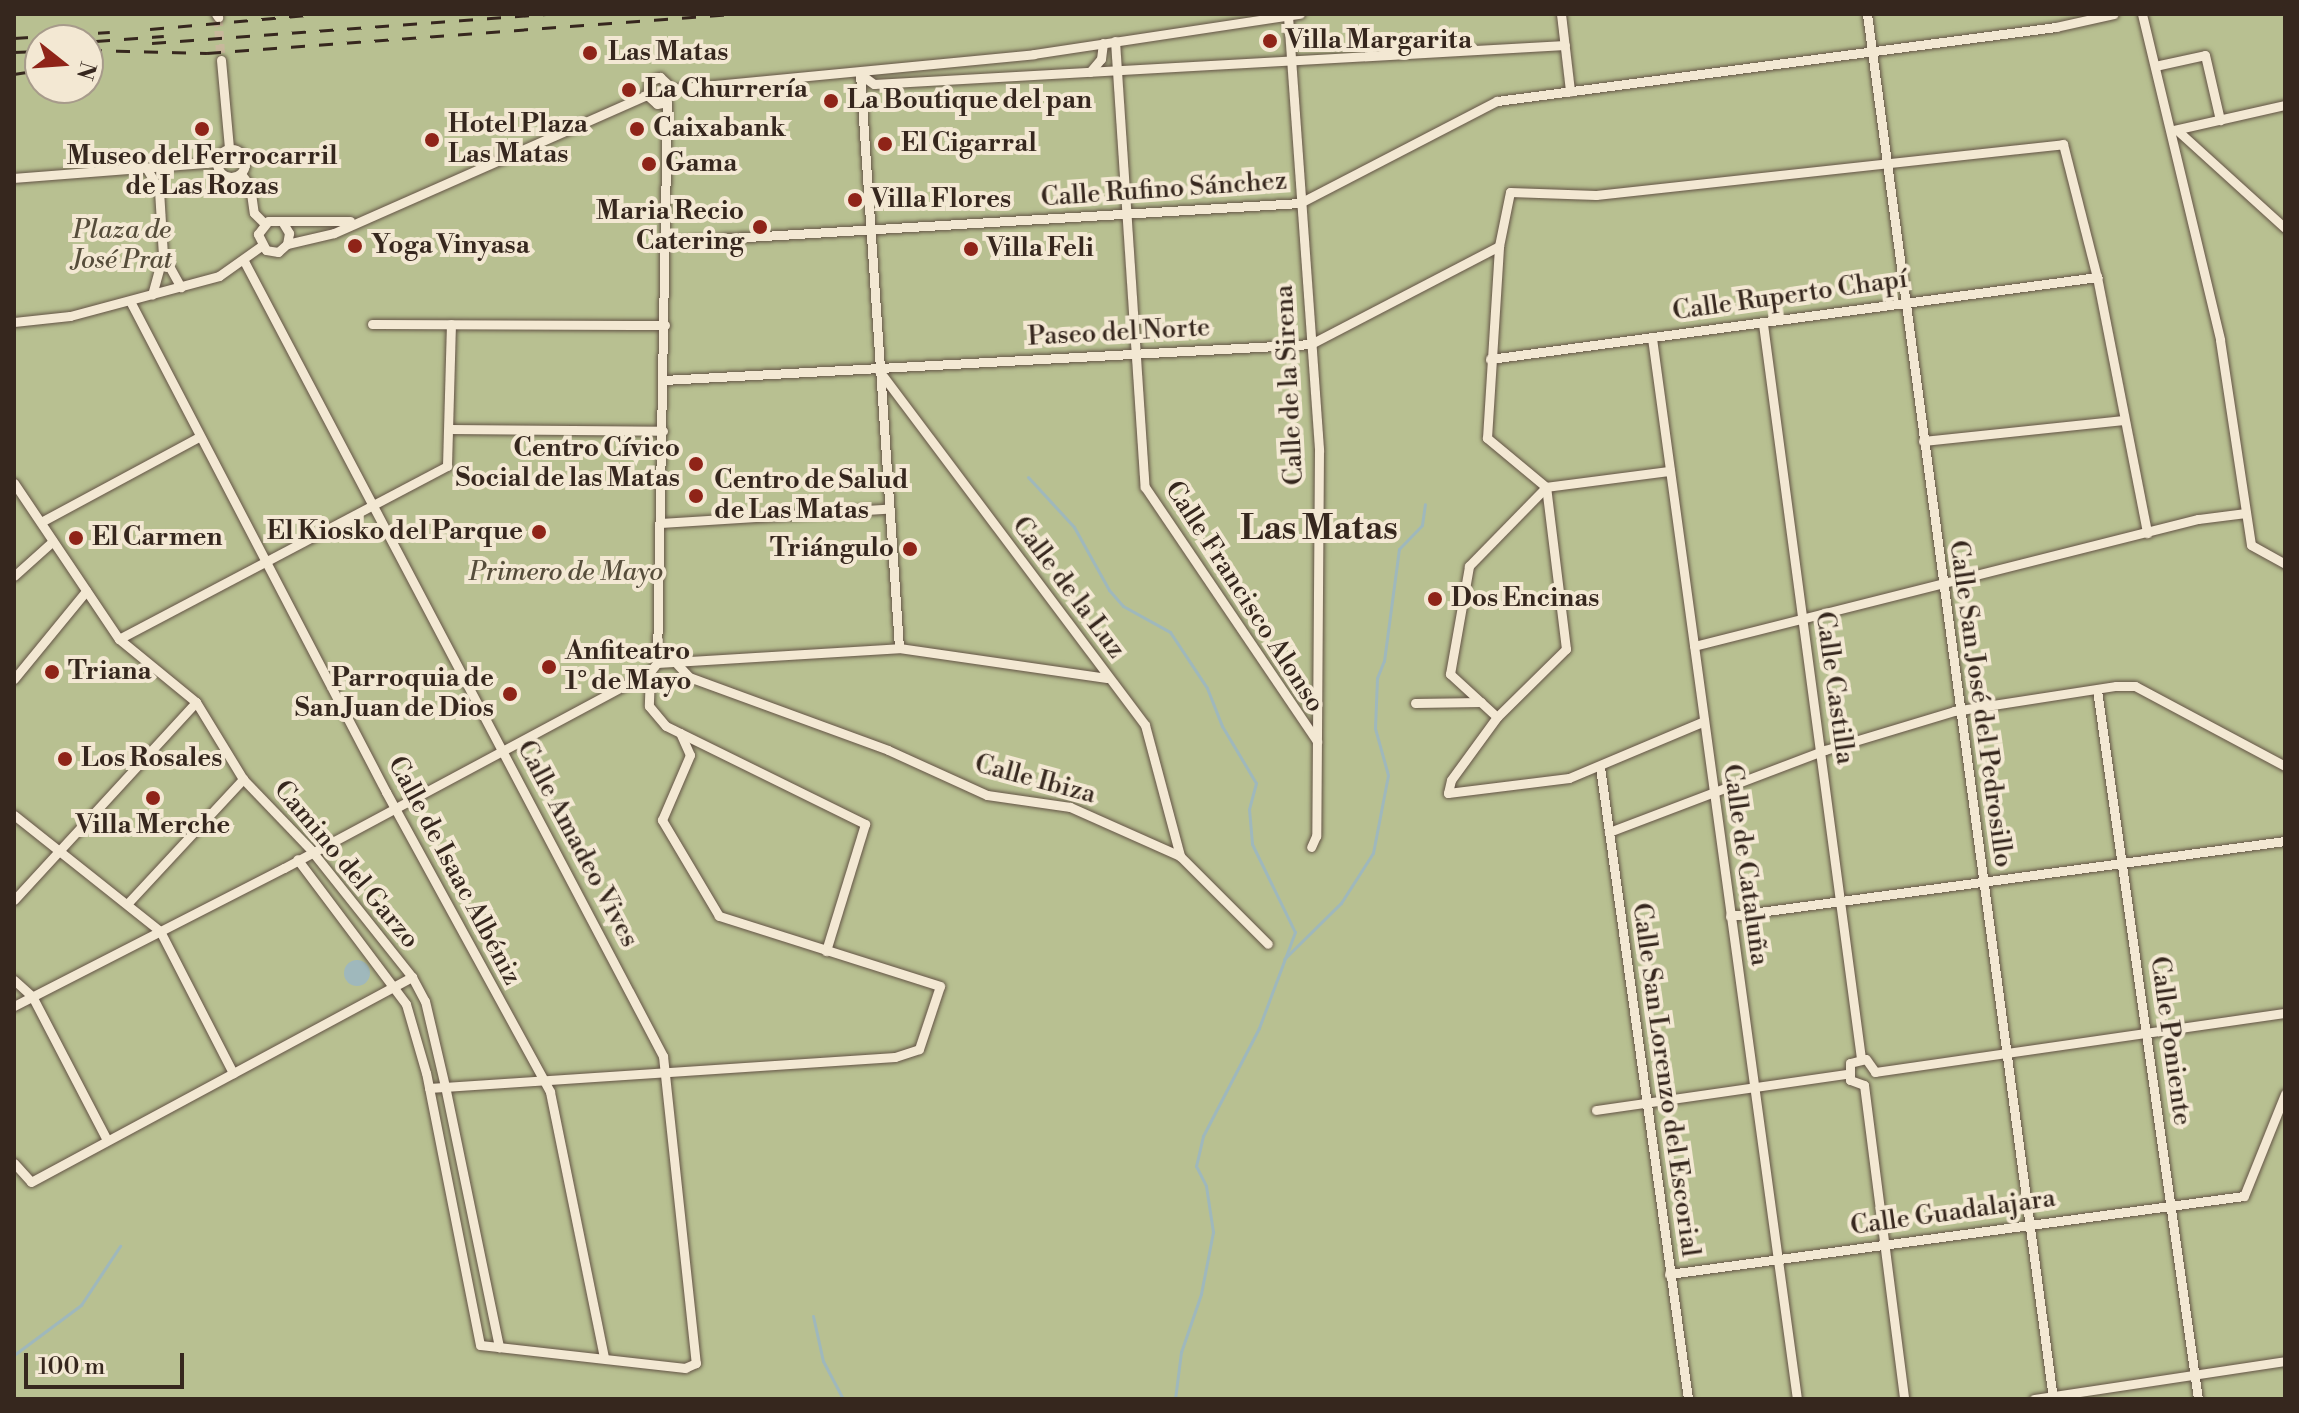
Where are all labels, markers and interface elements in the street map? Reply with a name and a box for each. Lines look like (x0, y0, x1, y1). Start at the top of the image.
north arrow (24, 24, 104, 104)
place label: Villa Margarita (1286, 25, 1472, 57)
marker: Villa Margarita (1261, 32, 1279, 50)
place label: Las Matas (608, 37, 728, 69)
marker: Las Matas (579, 42, 601, 64)
text: N (70, 58, 101, 83)
place label: La Churrería (645, 74, 808, 106)
marker: La Churrería (620, 81, 638, 99)
place label: La Boutique del pan (847, 85, 1092, 117)
marker: La Boutique del pan (822, 92, 840, 110)
place label: Hotel Plaza Las Matas (448, 109, 588, 170)
place label: Caixabank (653, 113, 786, 145)
marker: Museo del Ferrocarril de Las Rozas (193, 120, 211, 138)
marker: Caixabank (628, 120, 646, 138)
place label: El Cigarral (901, 128, 1037, 160)
marker: Hotel Plaza Las Matas (423, 131, 441, 149)
marker: El Cigarral (876, 135, 894, 153)
place label: Museo del Ferrocarril de Las Rozas (66, 141, 338, 202)
place label: Gama (665, 148, 737, 180)
marker: Gama (640, 155, 658, 173)
street label: Calle Rufino Sánchez (1040, 166, 1288, 214)
place label: Villa Flores (871, 184, 1011, 216)
marker: Villa Flores (846, 191, 864, 209)
place label: Maria Recio Catering (596, 196, 744, 258)
park label: Plaza de José Prat (72, 215, 172, 276)
marker: Maria Recio Catering (751, 218, 769, 236)
place label: Yoga Vinyasa (371, 230, 530, 262)
place label: Villa Feli (987, 233, 1094, 265)
marker: Yoga Vinyasa (346, 237, 364, 255)
marker: Villa Feli (962, 240, 980, 258)
street label: Calle Ruperto Chapí (1671, 264, 1909, 328)
street label: Calle de la Sirena (1269, 284, 1311, 486)
street label: Paseo del Norte (1027, 313, 1211, 353)
place label: Centro Cívico Social de las Matas (456, 433, 680, 494)
marker: Centro Cívico Social de las Matas (687, 455, 705, 473)
place label: Centro de Salud de Las Matas (714, 465, 908, 526)
street label: Calle Francisco Alonso (1158, 476, 1330, 718)
marker: Centro de Salud de Las Matas (685, 485, 707, 507)
district label: Las Matas (1240, 510, 1398, 550)
street label: Calle de la Luz (1005, 511, 1131, 665)
place label: El Kiosko del Parque (267, 516, 523, 548)
place label: El Carmen (92, 522, 223, 554)
marker: El Kiosko del Parque (530, 523, 548, 541)
marker: El Carmen (67, 529, 85, 547)
place label: Triángulo (770, 533, 894, 565)
street label: Calle San José del Pedrosillo (1942, 538, 2018, 870)
marker: Triángulo (901, 540, 919, 558)
park label: Primero de Mayo (469, 557, 663, 589)
place label: Dos Encinas (1451, 583, 1599, 615)
marker: Dos Encinas (1426, 590, 1444, 608)
street label: Calle Castilla (1808, 610, 1860, 766)
place label: Anfiteatro 1° de Mayo (565, 636, 692, 698)
place label: Triana (68, 656, 152, 688)
marker: Anfiteatro 1° de Mayo (540, 658, 558, 676)
marker: Triana (43, 663, 61, 681)
place label: Parroquia de San Juan de Dios (295, 663, 494, 724)
marker: Parroquia de San Juan de Dios (501, 685, 519, 703)
street label: Calle Amadeo Vives (509, 735, 645, 953)
place label: Los Rosales (81, 743, 222, 775)
street label: Calle Ibiza (971, 749, 1099, 811)
marker: Los Rosales (56, 750, 74, 768)
street label: Calle de Isaac Albéniz (381, 751, 527, 991)
street label: Calle de Cataluña (1715, 762, 1775, 968)
street label: Camino del Garzo (267, 775, 425, 955)
marker: Villa Merche (144, 789, 162, 807)
place label: Villa Merche (76, 810, 230, 842)
street label: Calle San Lorenzo del Escorial (1625, 901, 1705, 1259)
street label: Calle Poniente (2143, 954, 2197, 1128)
street label: Calle Guadalajara (1849, 1183, 2057, 1243)
scale bar (28, 1337, 188, 1387)
text: 100 m (38, 1352, 105, 1382)

